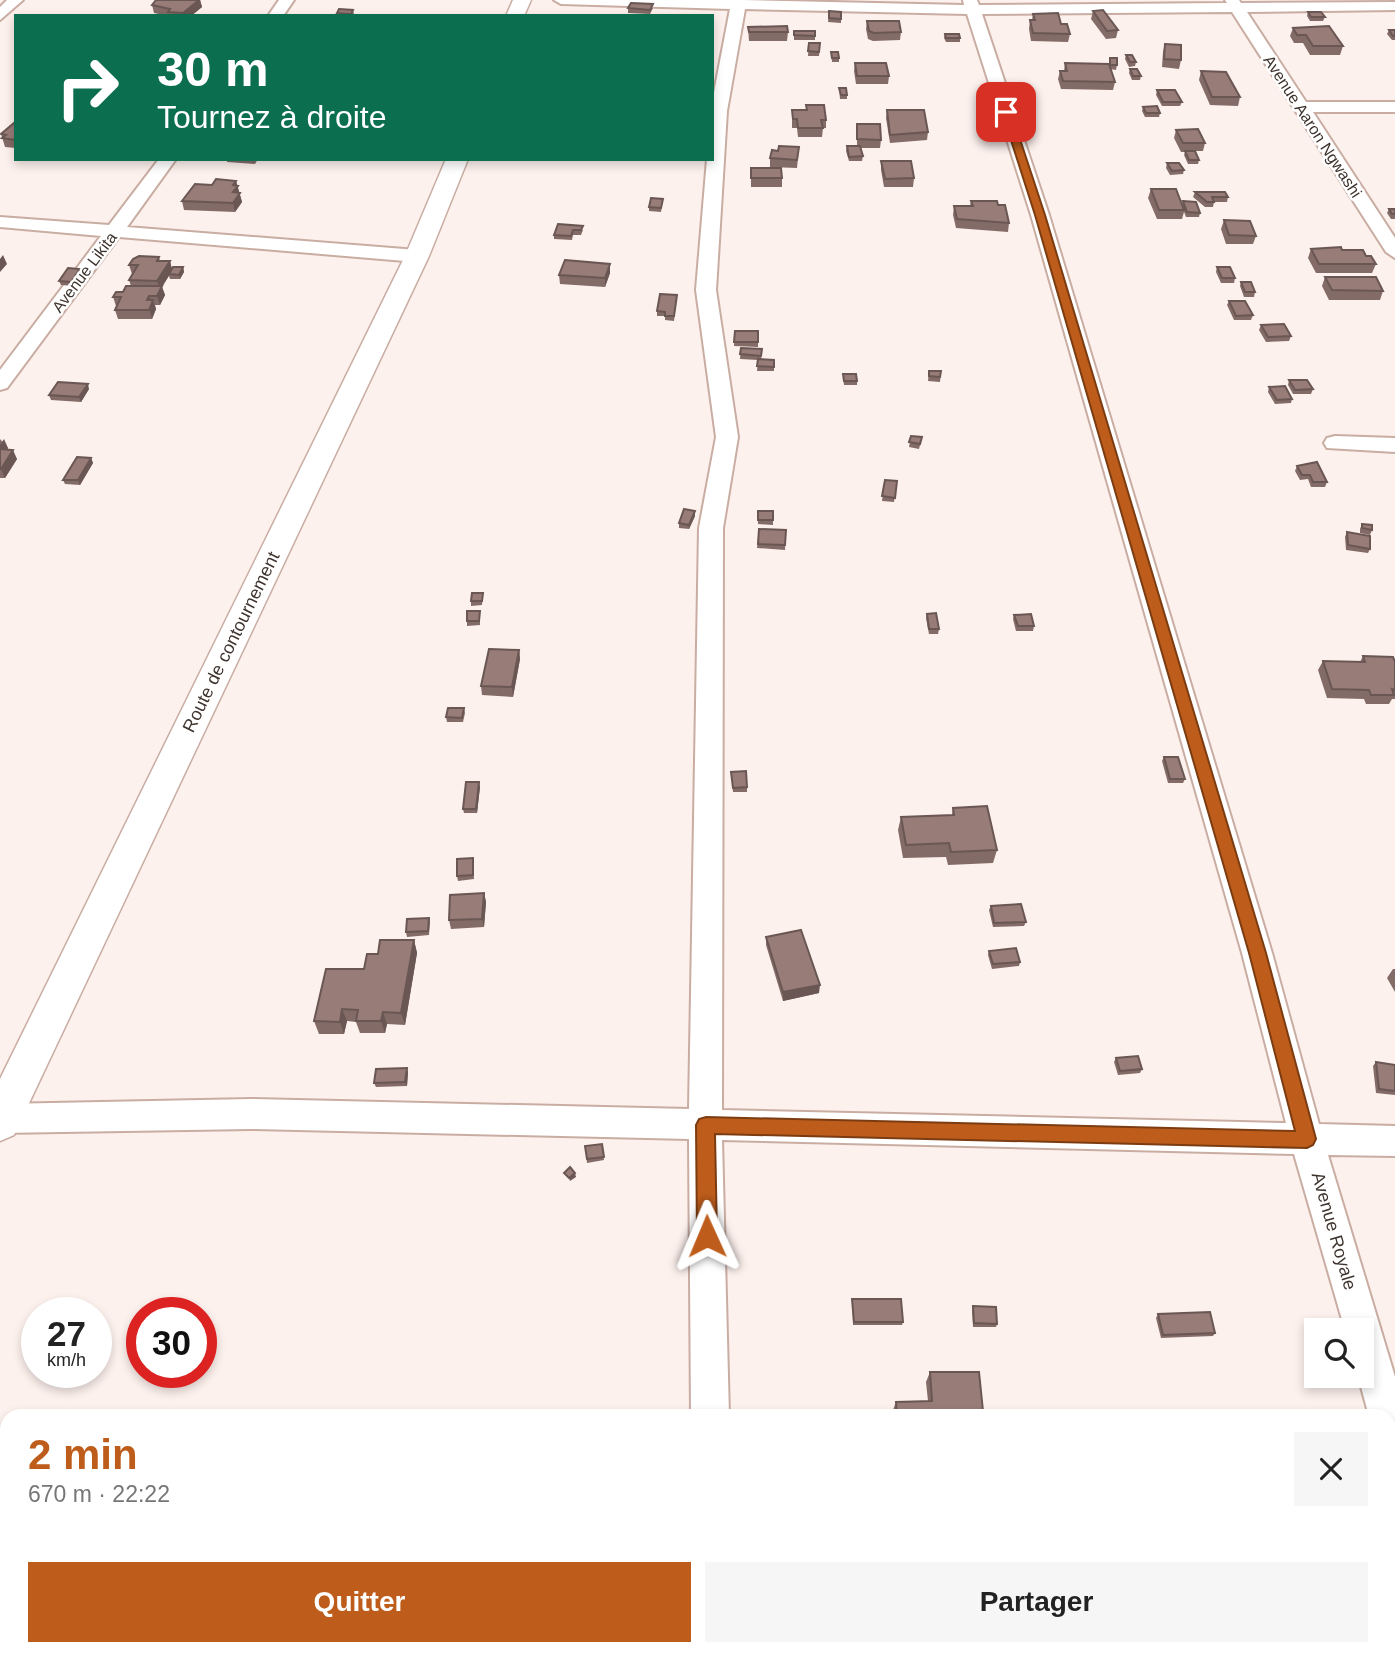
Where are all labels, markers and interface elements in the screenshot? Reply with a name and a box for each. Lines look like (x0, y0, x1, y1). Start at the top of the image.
icon: right (42, 42, 133, 133)
text: 30 m (157, 42, 269, 96)
street label: Avenue Aaron Ngwashi (1260, 52, 1365, 201)
pin (976, 82, 1036, 142)
icon: arrive (987, 93, 1025, 131)
text: Tournez à droite (157, 99, 386, 135)
street label: Avenue Likita (49, 229, 120, 316)
street label: Route de contournement (179, 549, 283, 735)
street label: Avenue Royale (1308, 1170, 1360, 1292)
position arrow (670, 1199, 744, 1273)
speed limit sign: 30 (126, 1297, 217, 1388)
text: 27 (47, 1314, 86, 1353)
map controls (1304, 1318, 1374, 1388)
button: search (1304, 1318, 1374, 1388)
text: km/h (47, 1350, 86, 1370)
text: 2 min (28, 1431, 138, 1478)
button: close (1294, 1432, 1368, 1506)
text: 670 m · 22:22 (28, 1481, 170, 1507)
button: Quitter (28, 1562, 691, 1642)
button: Partager (705, 1562, 1368, 1642)

